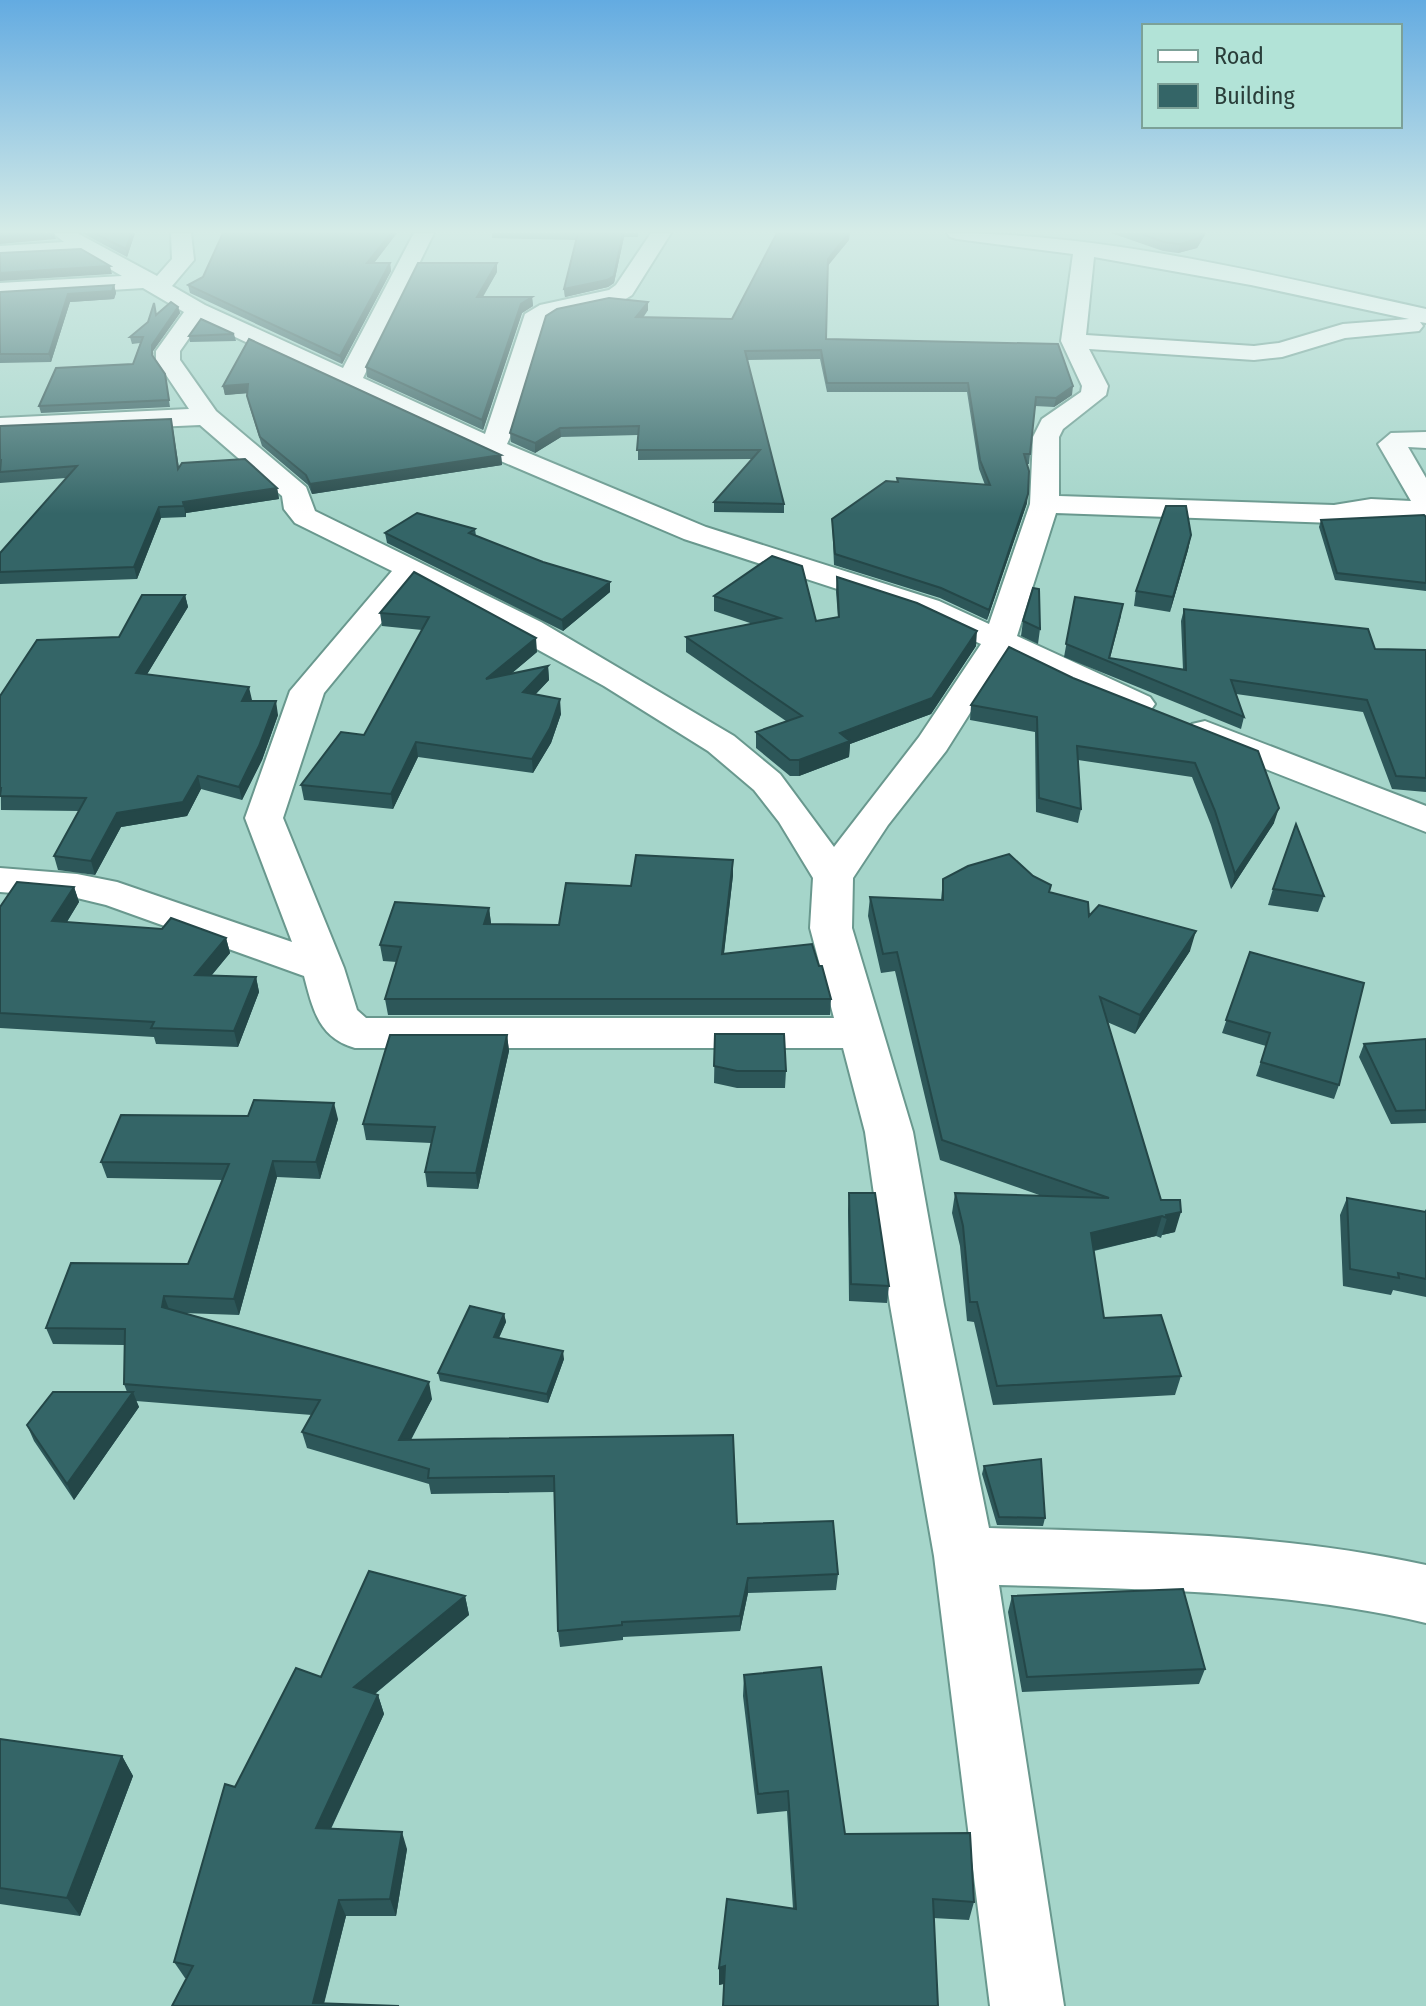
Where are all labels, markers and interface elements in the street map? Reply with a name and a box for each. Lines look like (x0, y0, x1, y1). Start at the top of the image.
legend (1142, 24, 1402, 128)
text: Road (1214, 42, 1264, 70)
text: Building (1214, 82, 1296, 110)

